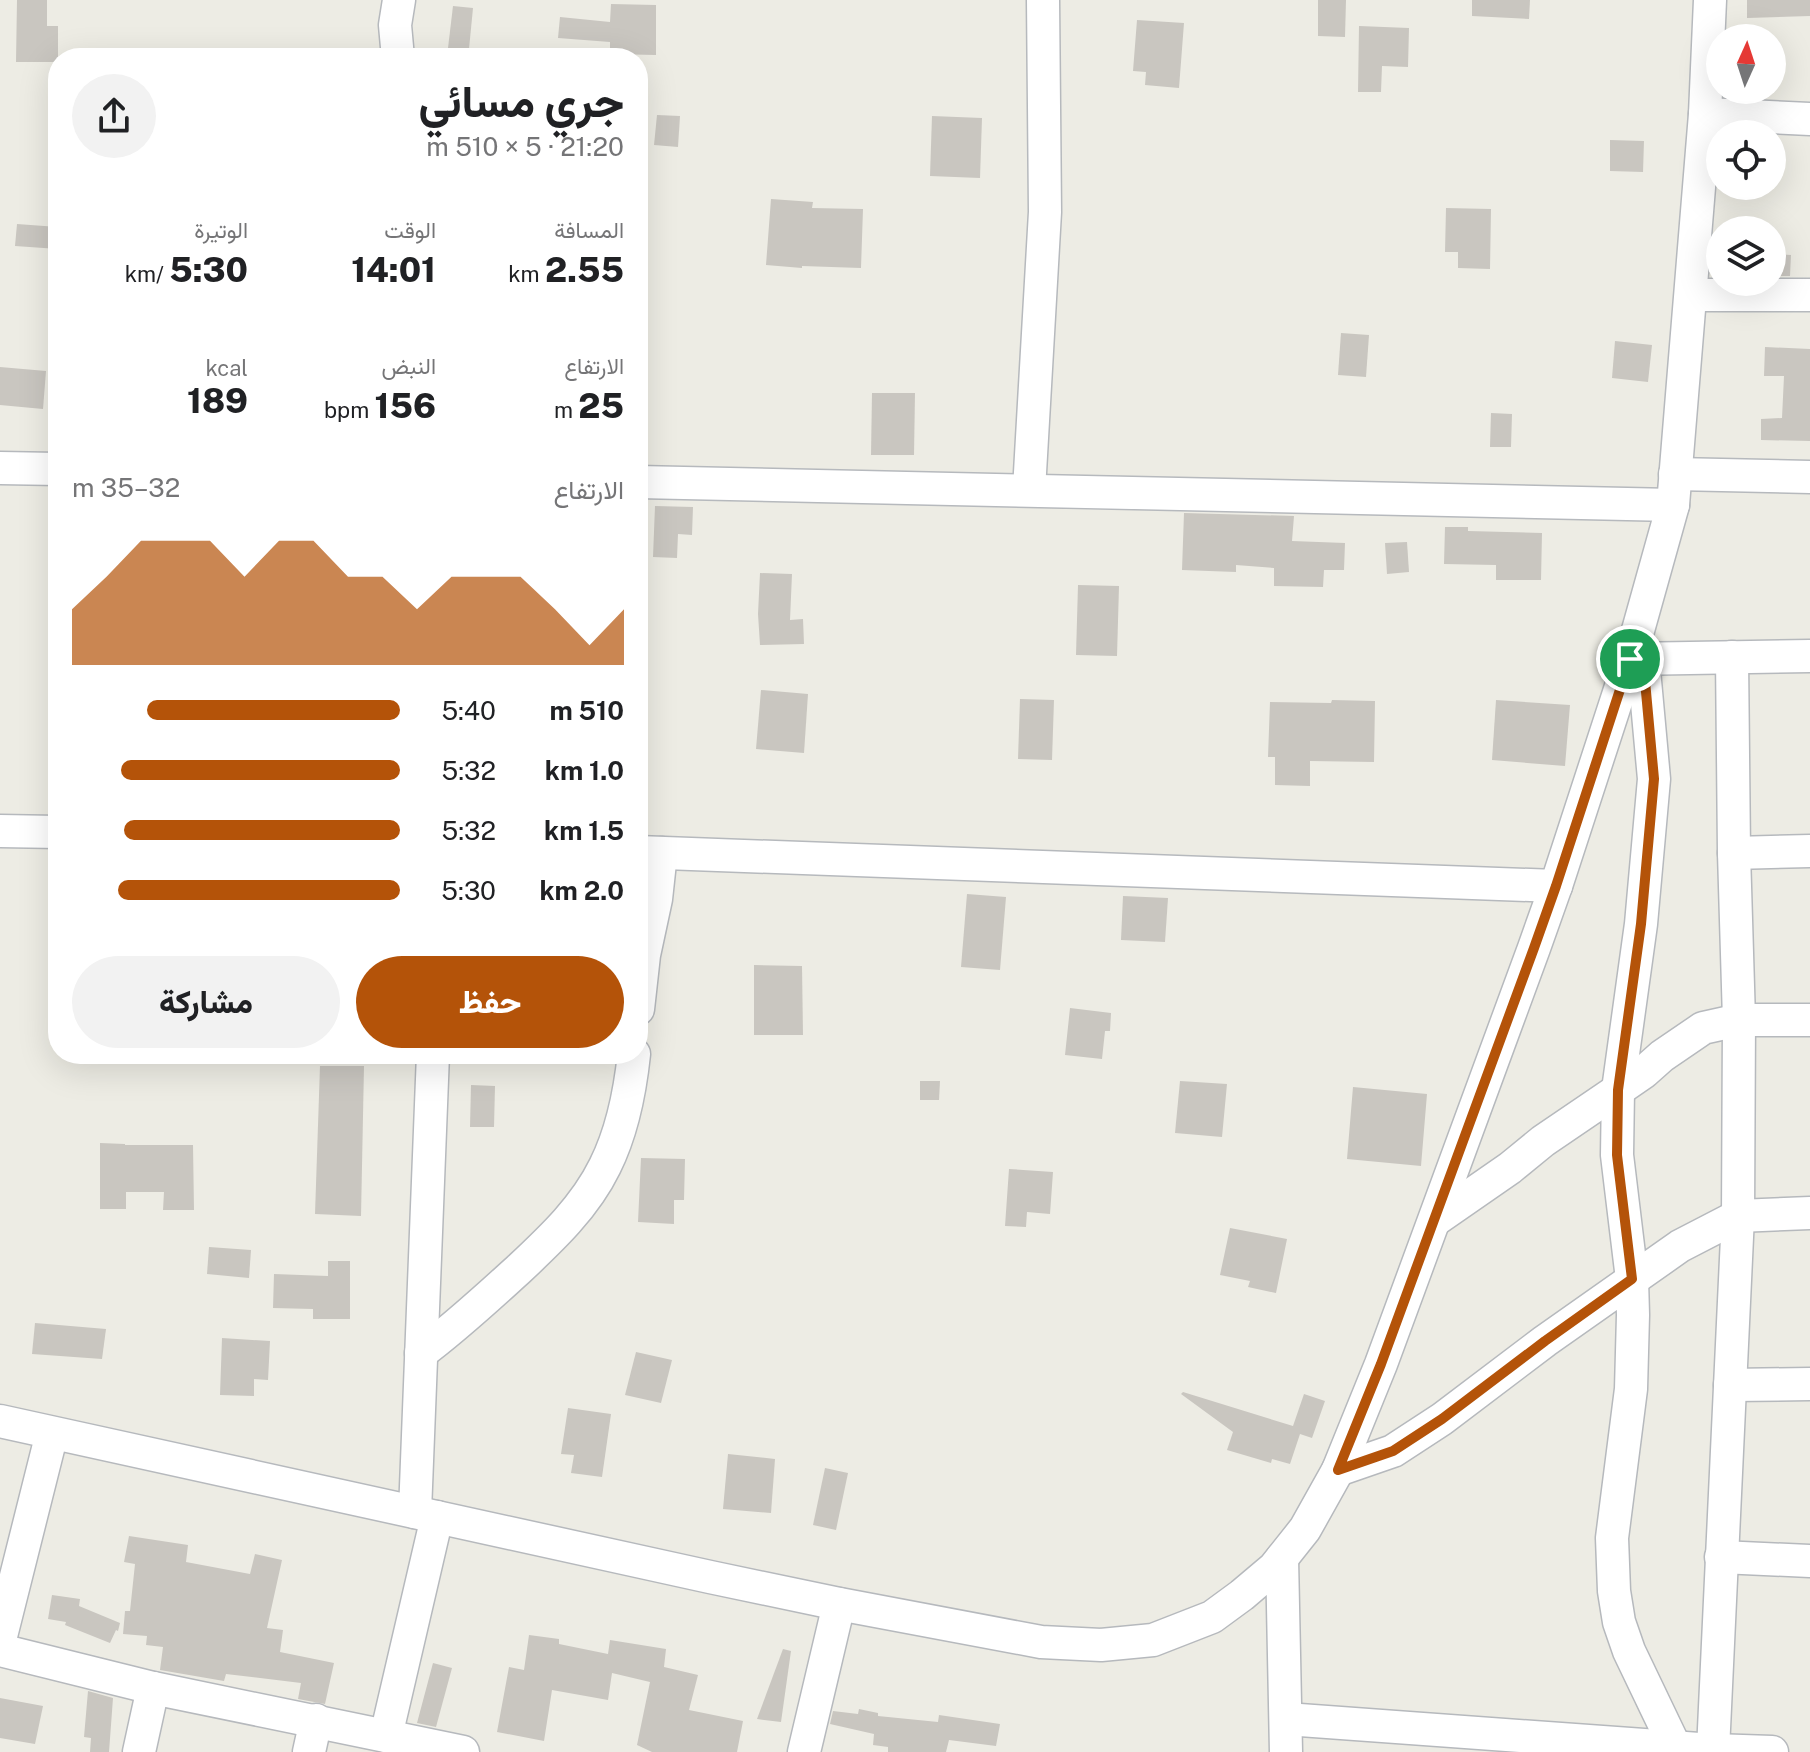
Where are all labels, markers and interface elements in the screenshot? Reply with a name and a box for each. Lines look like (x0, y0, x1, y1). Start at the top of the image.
north arrow (1706, 24, 1786, 104)
map controls (1706, 24, 1786, 296)
button: share (72, 74, 156, 158)
text: جري مسائي (418, 75, 624, 127)
button: locate (1706, 120, 1786, 200)
text: 21:20 · 5 × 510 m (426, 131, 624, 162)
button: layers (1706, 216, 1786, 296)
text: الوتيرة (194, 217, 248, 243)
text: الوقت (384, 217, 436, 243)
text: المسافة (554, 217, 624, 243)
text: 5:30 (169, 250, 248, 290)
text: 14:01 (351, 250, 436, 290)
text: 2.55 (545, 250, 624, 290)
text: /km (125, 261, 169, 287)
text: km (508, 261, 545, 287)
text: النبض (382, 353, 436, 379)
text: الارتفاع (564, 353, 624, 379)
text: kcal (206, 355, 248, 381)
text: 189 (187, 381, 248, 421)
text: 156 (375, 386, 436, 426)
text: 25 (578, 386, 624, 426)
text: bpm (324, 397, 375, 423)
text: m (554, 397, 578, 423)
text: 32–35 m (72, 472, 180, 503)
text: الارتفاع (553, 474, 624, 505)
pin (1596, 625, 1664, 693)
icon: arrive (1608, 637, 1652, 681)
text: 5:40 (441, 695, 496, 726)
text: 510 m (549, 695, 624, 726)
text: 5:32 (442, 755, 496, 786)
text: 1.0 km (545, 755, 624, 786)
text: 5:32 (442, 815, 496, 846)
text: 1.5 km (544, 815, 624, 846)
text: 5:30 (441, 875, 496, 906)
text: 2.0 km (539, 875, 624, 906)
button: مشاركة (72, 956, 340, 1048)
button: حفظ (356, 956, 624, 1048)

